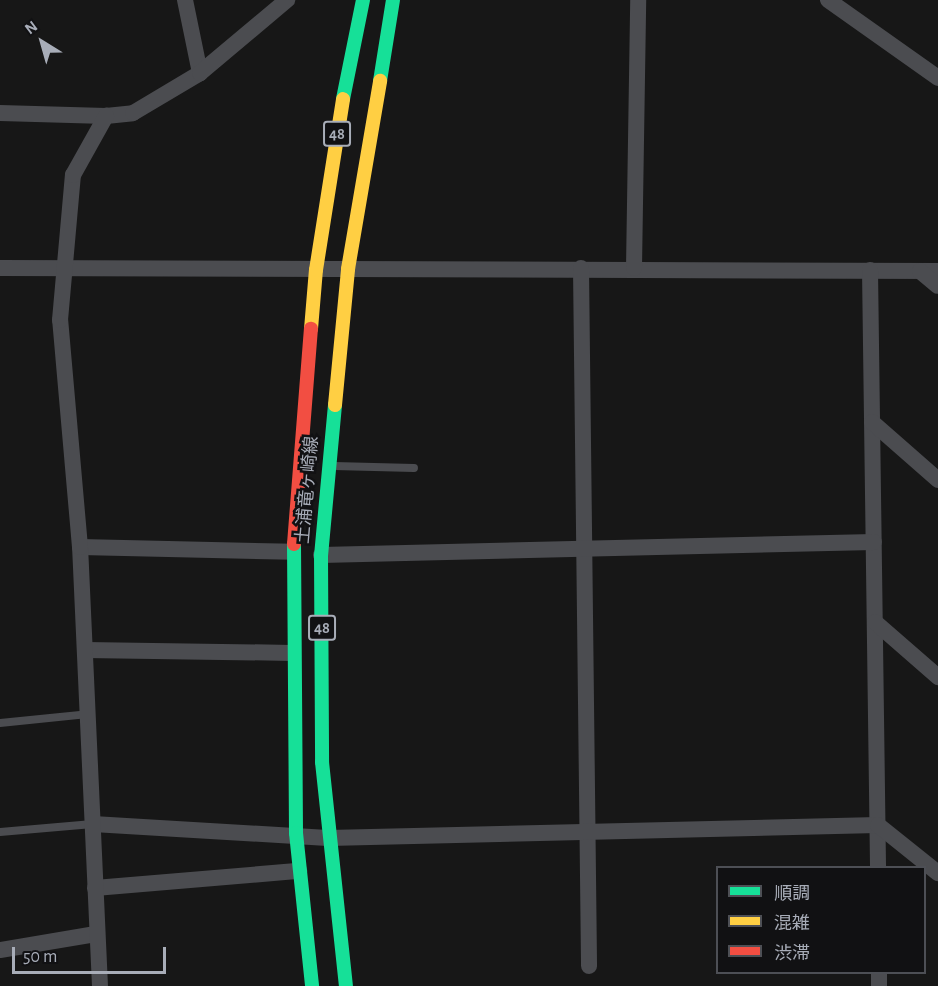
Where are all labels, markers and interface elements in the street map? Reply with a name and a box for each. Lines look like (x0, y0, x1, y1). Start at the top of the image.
north arrow (12, 12, 72, 72)
text: N (22, 18, 40, 37)
road number: 48 (322, 121, 352, 147)
street label: 土浦竜ヶ崎線 (293, 435, 323, 545)
road number: 48 (307, 615, 337, 641)
legend (716, 866, 926, 974)
text: 順調 (774, 885, 810, 903)
text: 混雑 (774, 915, 810, 933)
scale bar (15, 935, 170, 973)
text: 渋滞 (774, 945, 810, 963)
text: 50 m (23, 948, 57, 966)

